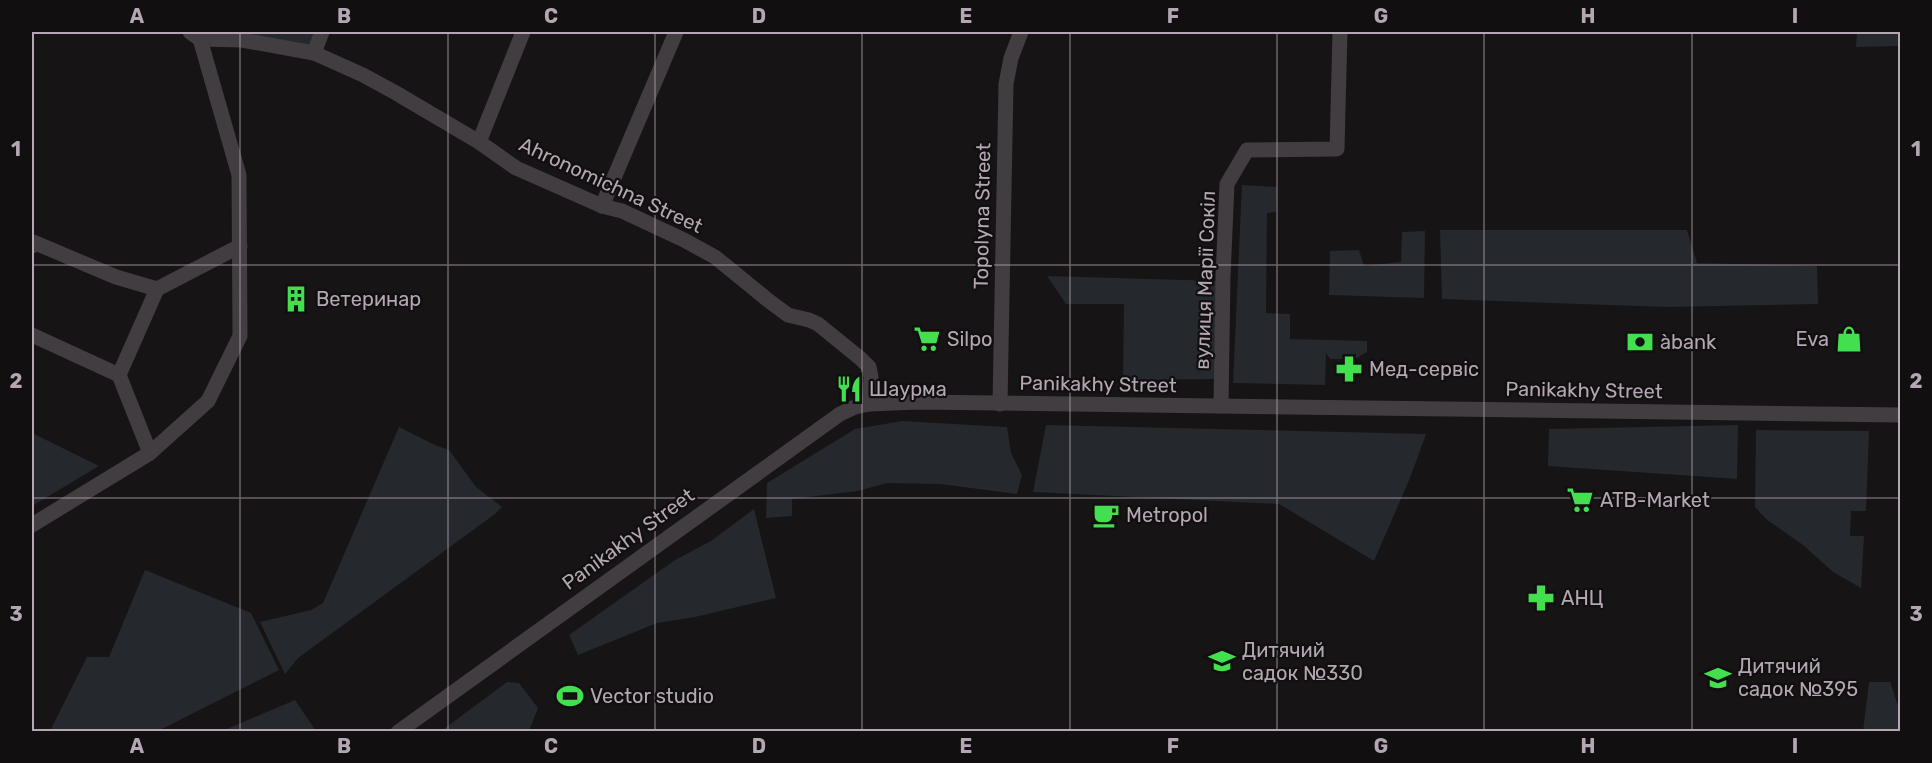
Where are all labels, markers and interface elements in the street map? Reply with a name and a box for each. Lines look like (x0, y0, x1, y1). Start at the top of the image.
text: A (130, 4, 145, 28)
text: B (337, 4, 351, 28)
text: C (544, 4, 558, 28)
text: D (752, 4, 766, 28)
text: E (960, 4, 972, 28)
text: F (1167, 4, 1179, 28)
text: G (1374, 4, 1388, 28)
text: H (1581, 4, 1595, 28)
text: I (1792, 4, 1798, 28)
street label: Ahronomichna Street (515, 132, 707, 238)
text: 1 (11, 137, 21, 161)
text: 1 (1911, 137, 1921, 161)
street label: Topolyna Street (969, 142, 995, 289)
street label: вулиця Марії Сокіл (1190, 190, 1220, 370)
building icon: Ветеринар (281, 284, 311, 314)
place label: Ветеринар (316, 287, 421, 311)
supermarket icon: Silpo (912, 324, 942, 354)
shop icon: Eva (1834, 324, 1864, 354)
place label: Silpo (947, 327, 993, 351)
bank icon: àbank (1625, 327, 1655, 357)
place label: Eva (1795, 327, 1829, 351)
place label: àbank (1660, 330, 1717, 354)
pharmacy icon: Мед-сервіс (1334, 354, 1364, 384)
place label: Мед-сервіс (1369, 357, 1479, 381)
text: 2 (10, 369, 23, 393)
text: 2 (1910, 369, 1923, 393)
street label: Panikakhy Street (1019, 371, 1177, 397)
restaurant icon: Шаурма (834, 374, 864, 404)
place label: Шаурма (869, 377, 947, 401)
street label: Panikakhy Street (1505, 377, 1663, 403)
street label: Panikakhy Street (557, 483, 699, 595)
supermarket icon: ATB-Market (1565, 485, 1595, 515)
place label: ATB-Market (1600, 488, 1710, 512)
cafe icon: Metropol (1091, 500, 1121, 530)
place label: Metropol (1126, 503, 1208, 527)
pharmacy icon: АНЦ (1526, 583, 1556, 613)
place label: АНЦ (1561, 586, 1603, 610)
text: 3 (9, 602, 23, 626)
text: 3 (1909, 602, 1923, 626)
place label: Дитячий садок №330 (1242, 638, 1363, 685)
school or university icon: Дитячий садок №330 (1207, 646, 1237, 676)
place label: Дитячий садок №395 (1738, 654, 1858, 701)
school or university icon: Дитячий садок №395 (1703, 663, 1733, 693)
sports icon: Vector studio (555, 681, 585, 711)
place label: Vector studio (590, 684, 714, 708)
text: A (130, 734, 145, 758)
text: B (337, 734, 351, 758)
text: C (544, 734, 558, 758)
text: D (752, 734, 766, 758)
text: E (960, 734, 972, 758)
text: F (1167, 734, 1179, 758)
text: G (1374, 734, 1388, 758)
text: H (1581, 734, 1595, 758)
text: I (1792, 734, 1798, 758)

